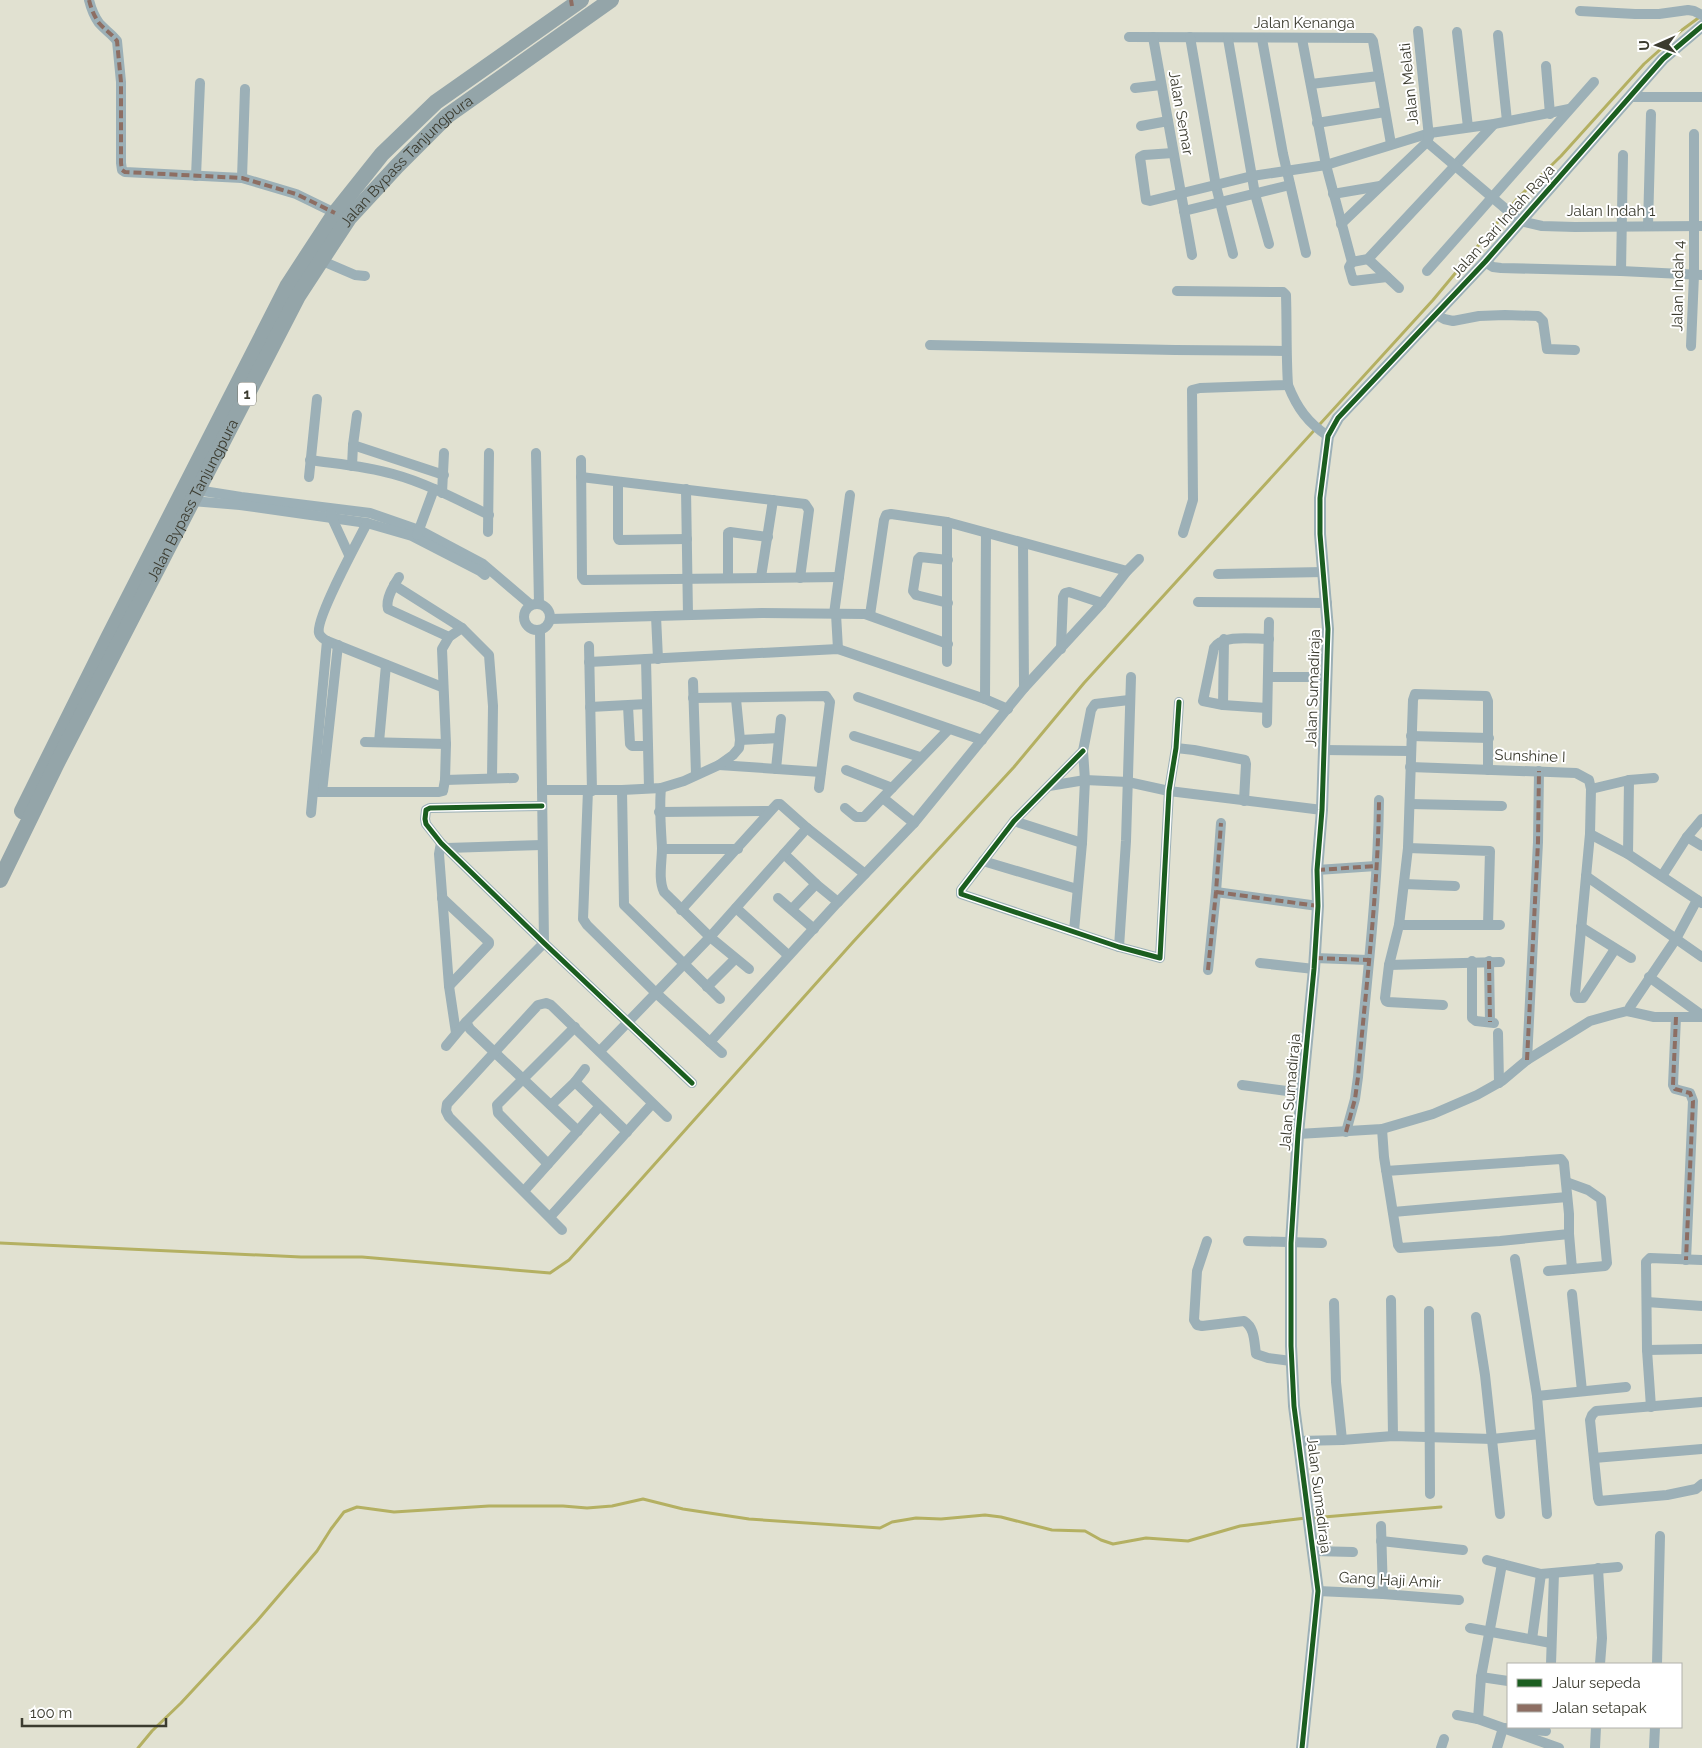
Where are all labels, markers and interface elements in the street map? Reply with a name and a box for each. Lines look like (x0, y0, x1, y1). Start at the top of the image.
street label: Jalan Kenanga (1253, 14, 1355, 32)
north arrow (1632, 20, 1682, 70)
text: U (1636, 40, 1652, 51)
street label: Jalan Melati (1396, 42, 1422, 126)
street label: Jalan Semar (1165, 69, 1197, 157)
street label: Jalan Bypass Tanjungpura (337, 92, 476, 230)
street label: Jalan Sari Indah Raya (1447, 161, 1559, 281)
street label: Jalan Indah 1 (1566, 202, 1656, 220)
street label: Jalan Indah 4 (1668, 240, 1688, 332)
road number: 1 (238, 382, 256, 406)
street label: Jalan Bypass Tanjungpura (143, 416, 242, 584)
street label: Jalan Sumadiraja (1302, 629, 1324, 747)
street label: Sunshine I (1494, 746, 1566, 766)
street label: Jalan Sumadiraja (1276, 1033, 1304, 1151)
street label: Jalan Sumadiraja (1303, 1436, 1335, 1554)
street label: Gang Haji Amir (1338, 1568, 1442, 1592)
legend (1507, 1663, 1682, 1728)
text: Jalur sepeda (1552, 1674, 1641, 1692)
scale bar (22, 1696, 166, 1728)
text: Jalan setapak (1552, 1699, 1647, 1717)
text: 100 m (30, 1704, 72, 1722)

